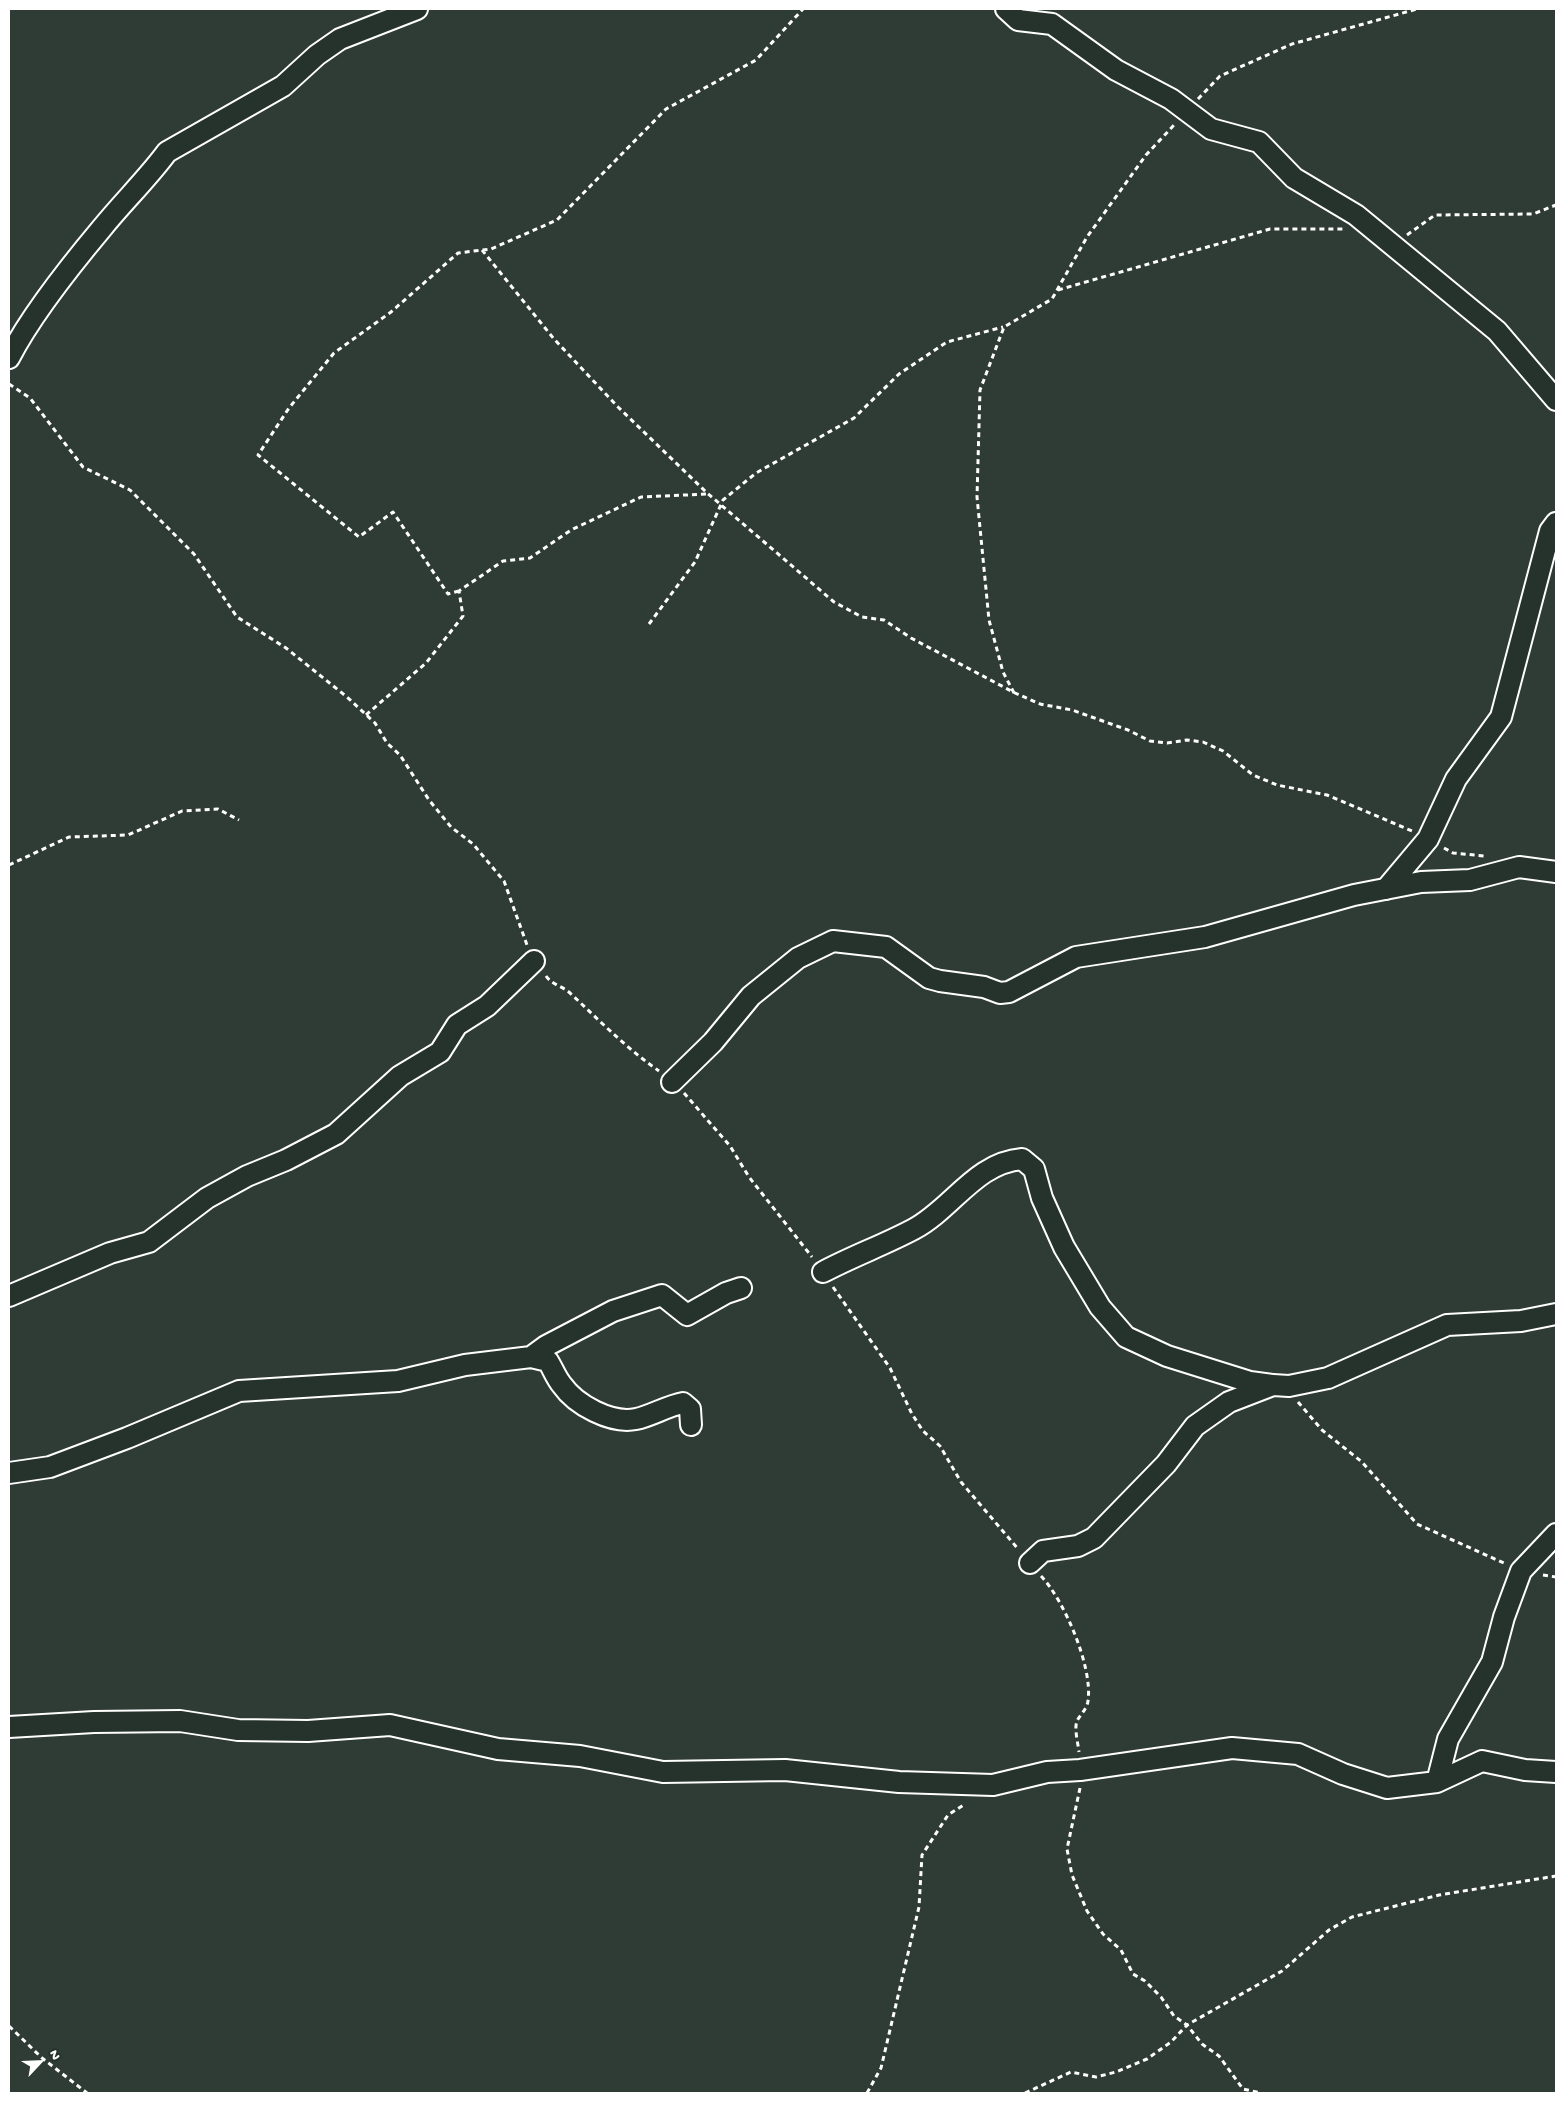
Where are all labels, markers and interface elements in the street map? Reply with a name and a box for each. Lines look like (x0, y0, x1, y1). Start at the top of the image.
north arrow (15, 2037, 65, 2087)
text: N (44, 2048, 64, 2063)

